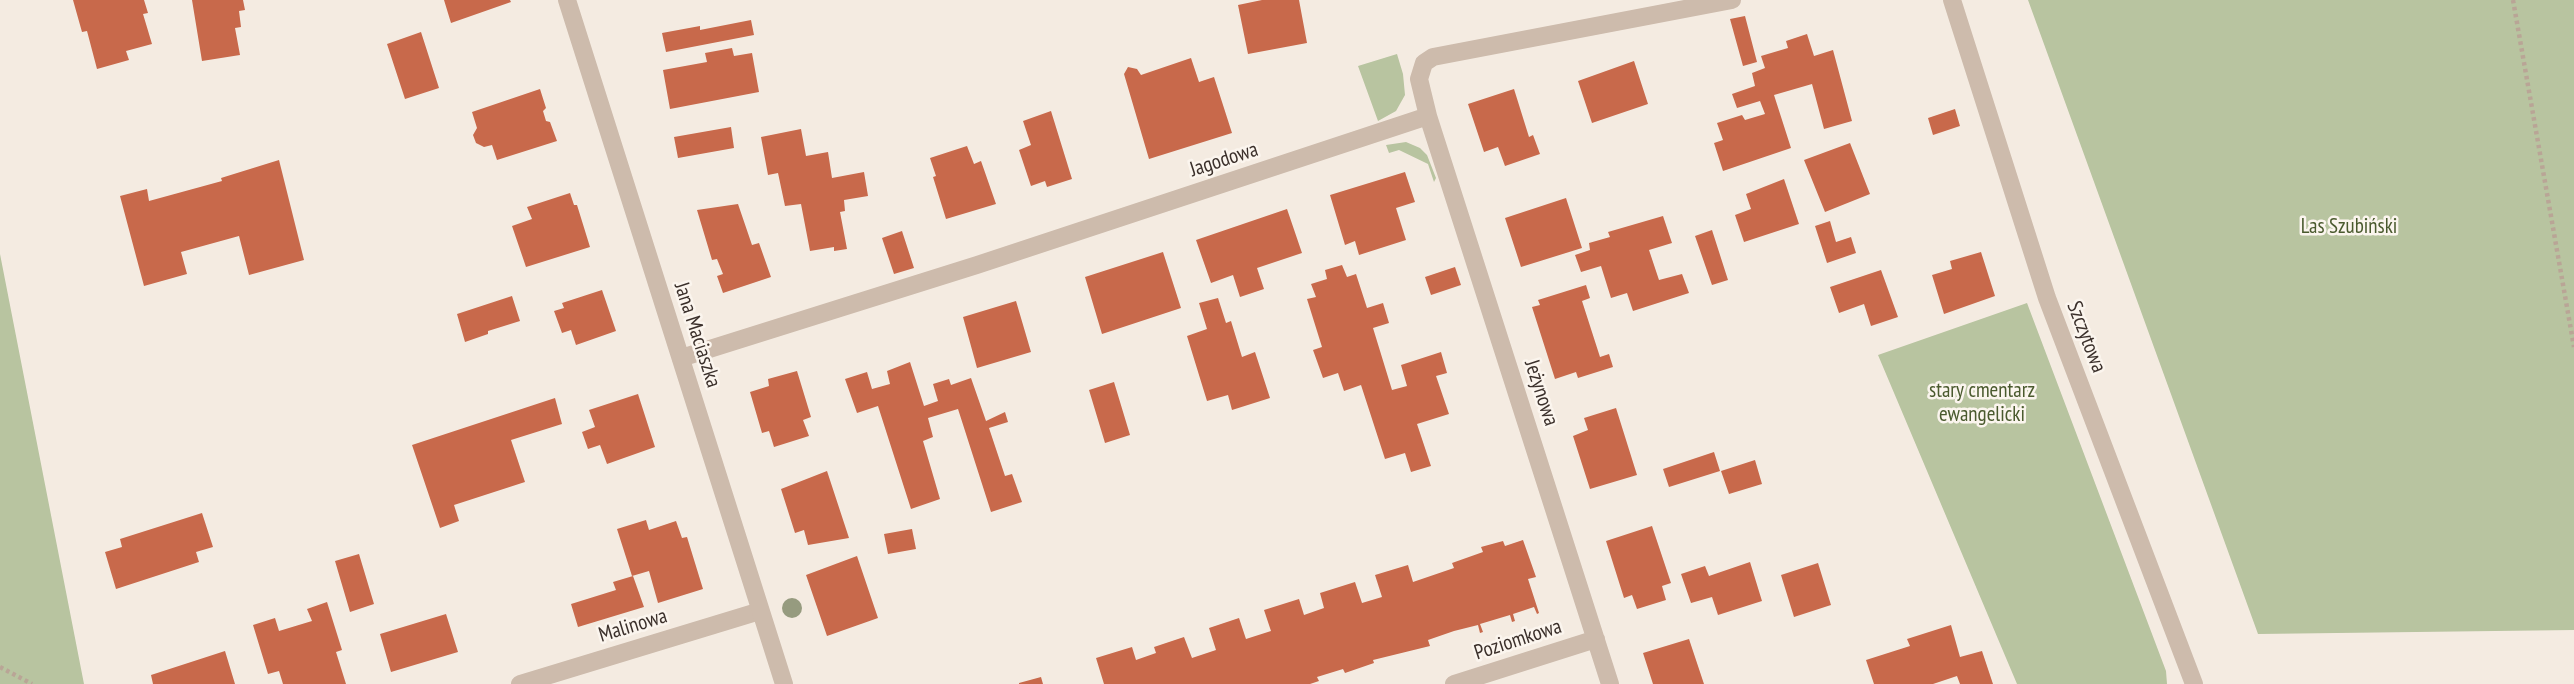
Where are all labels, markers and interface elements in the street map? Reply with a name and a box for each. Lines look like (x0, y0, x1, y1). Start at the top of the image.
street label: Jagodowa (1187, 137, 1261, 183)
park label: Las Szubiński (2301, 214, 2397, 240)
street label: Jana Maciaszka (668, 279, 726, 391)
street label: Szczytowa (2061, 298, 2111, 376)
street label: Jeżynowa (1519, 357, 1563, 429)
park label: stary cmentarz ewangelicki (1929, 378, 2035, 428)
street label: Malinowa (596, 604, 670, 648)
street label: Poziomkowa (1471, 614, 1565, 666)

